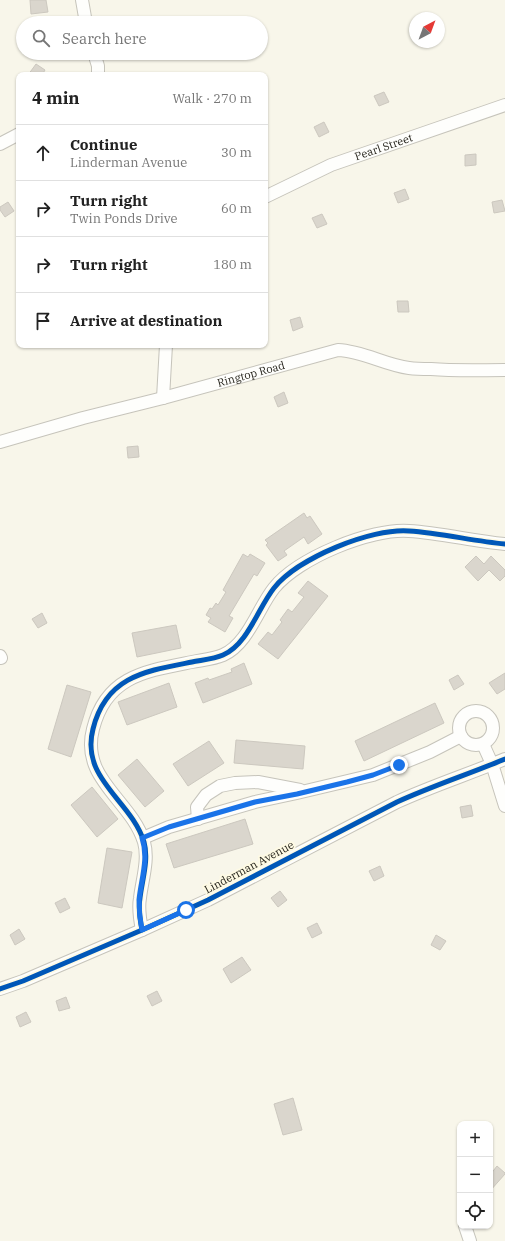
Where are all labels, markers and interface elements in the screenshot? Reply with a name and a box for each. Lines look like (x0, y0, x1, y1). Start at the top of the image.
north arrow (409, 12, 445, 48)
search box (16, 16, 268, 60)
icon: search (30, 27, 52, 49)
text: Search here (62, 29, 147, 48)
text: 4 min (32, 87, 80, 109)
text: Walk · 270 m (173, 90, 252, 107)
street label: Pearl Street (353, 130, 415, 163)
text: Continue (70, 135, 137, 154)
icon: ahead (32, 142, 54, 164)
text: 30 m (221, 144, 252, 161)
text: Linderman Avenue (70, 154, 187, 171)
text: Turn right (70, 191, 148, 210)
icon: right (32, 198, 54, 220)
text: 60 m (221, 200, 252, 217)
text: Twin Ponds Drive (70, 210, 178, 227)
icon: right (32, 254, 54, 276)
text: Turn right (70, 255, 148, 274)
text: 180 m (213, 256, 252, 273)
icon: arrive (32, 310, 54, 332)
text: Arrive at destination (70, 311, 222, 330)
street label: Ringtop Road (215, 358, 287, 390)
route end (390, 756, 408, 774)
street label: Linderman Avenue (202, 837, 296, 896)
route start (177, 901, 195, 919)
map controls (457, 1121, 493, 1229)
button: + (457, 1121, 493, 1157)
button: − (457, 1157, 493, 1193)
button: locate (457, 1193, 493, 1229)

